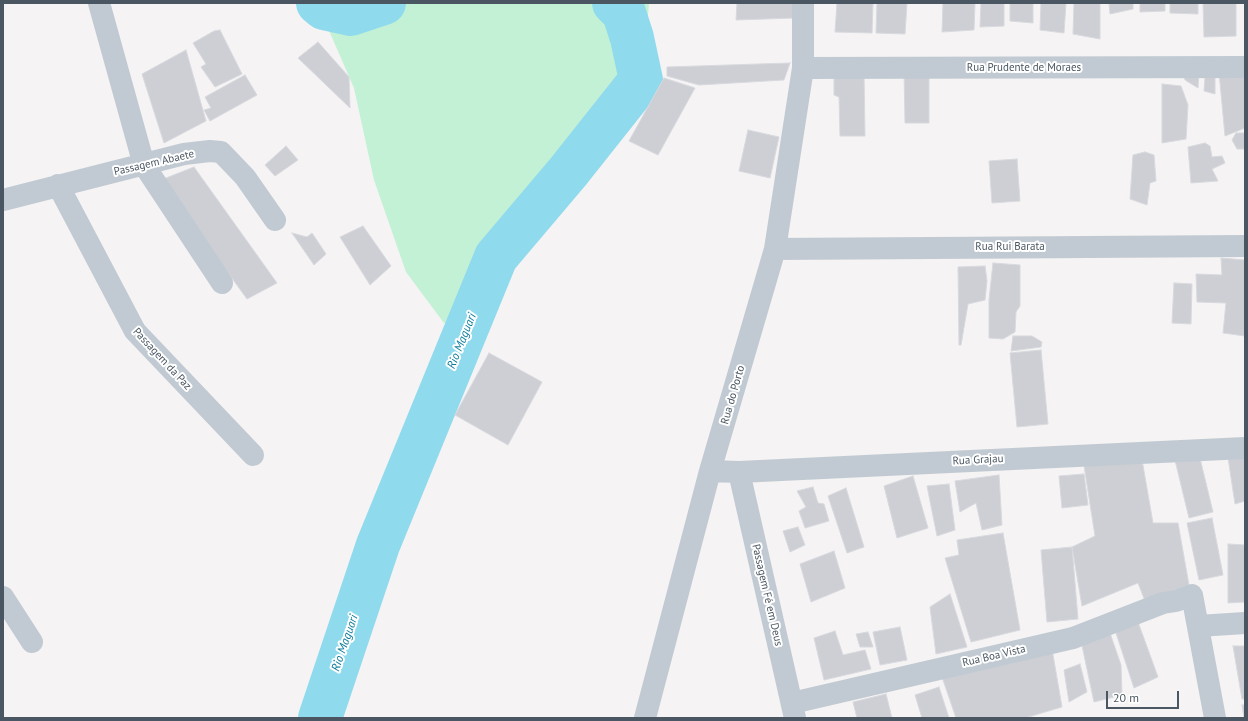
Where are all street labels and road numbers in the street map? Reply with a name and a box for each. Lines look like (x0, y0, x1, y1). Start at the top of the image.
street label: Rua Prudente de Moraes (967, 61, 1081, 75)
street label: Passagem Abaete (113, 147, 195, 179)
street label: Rua Rui Barata (975, 240, 1045, 254)
street label: Passagem da Paz (130, 325, 194, 393)
street label: Rua do Porto (718, 364, 748, 426)
street label: Rua Grajau (952, 452, 1004, 468)
street label: Passagem Fé em Deus (749, 543, 785, 647)
street label: Rua Boa Vista (961, 642, 1027, 670)

